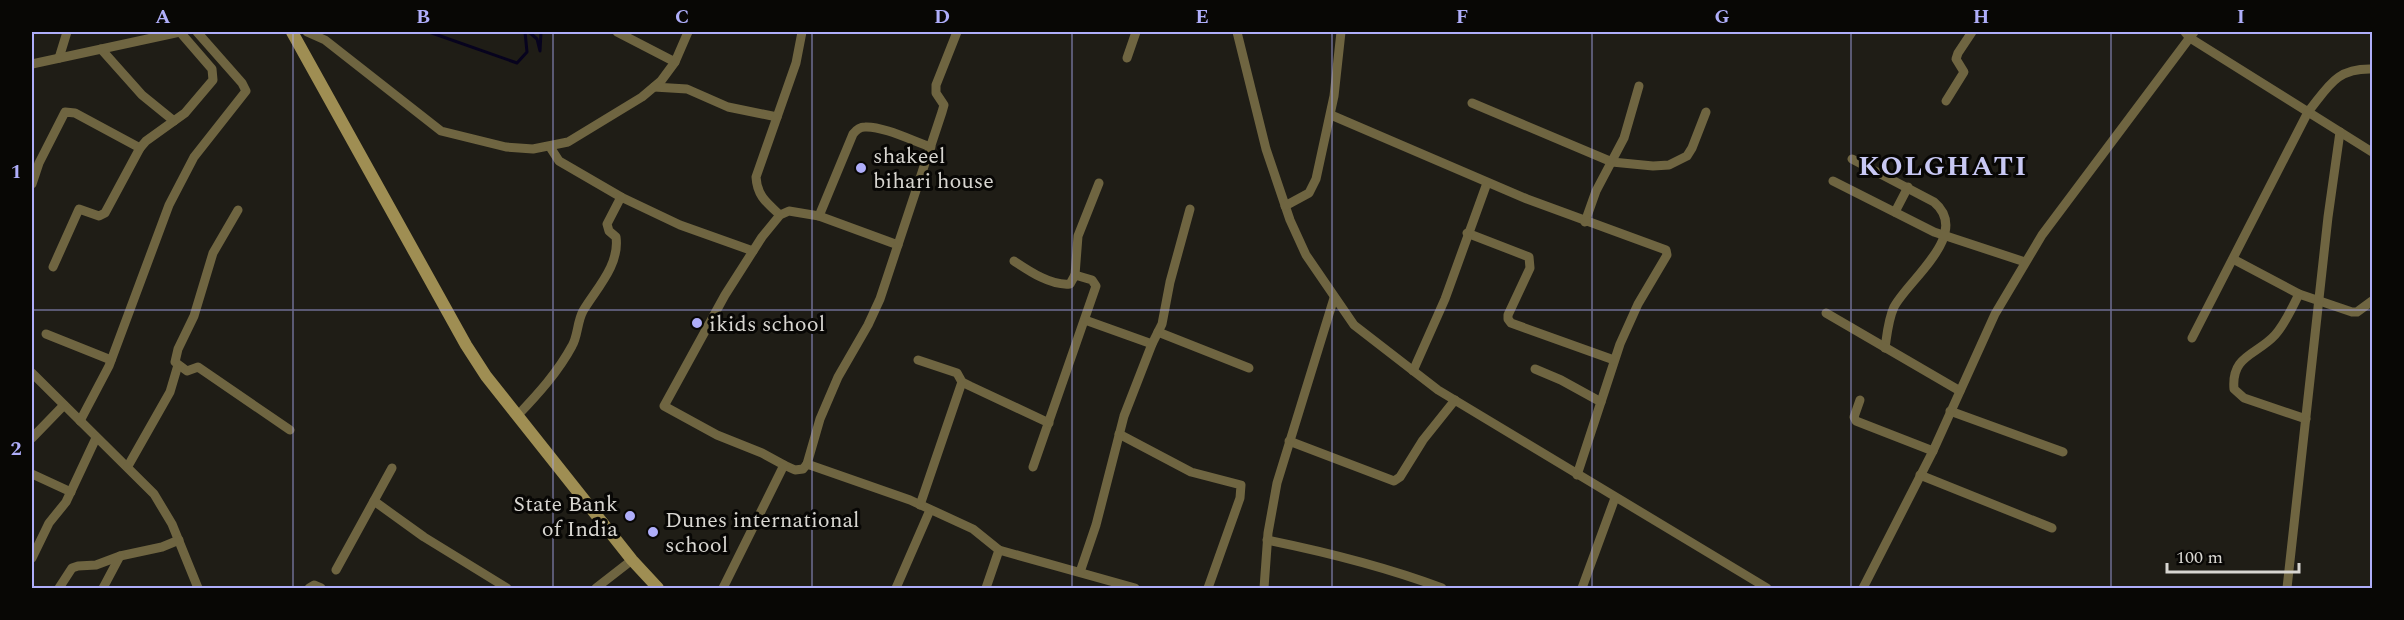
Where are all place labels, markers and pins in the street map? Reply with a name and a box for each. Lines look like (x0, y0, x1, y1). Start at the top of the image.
place label: shakeel bihari house (873, 140, 994, 198)
marker: shakeel bihari house (854, 161, 868, 175)
place label: ikids school (709, 308, 825, 341)
marker: ikids school (690, 316, 704, 330)
place label: State Bank of India (513, 488, 618, 546)
place label: Dunes international school (665, 504, 860, 562)
marker: State Bank of India (623, 509, 637, 523)
marker: Dunes international school (646, 525, 660, 539)

